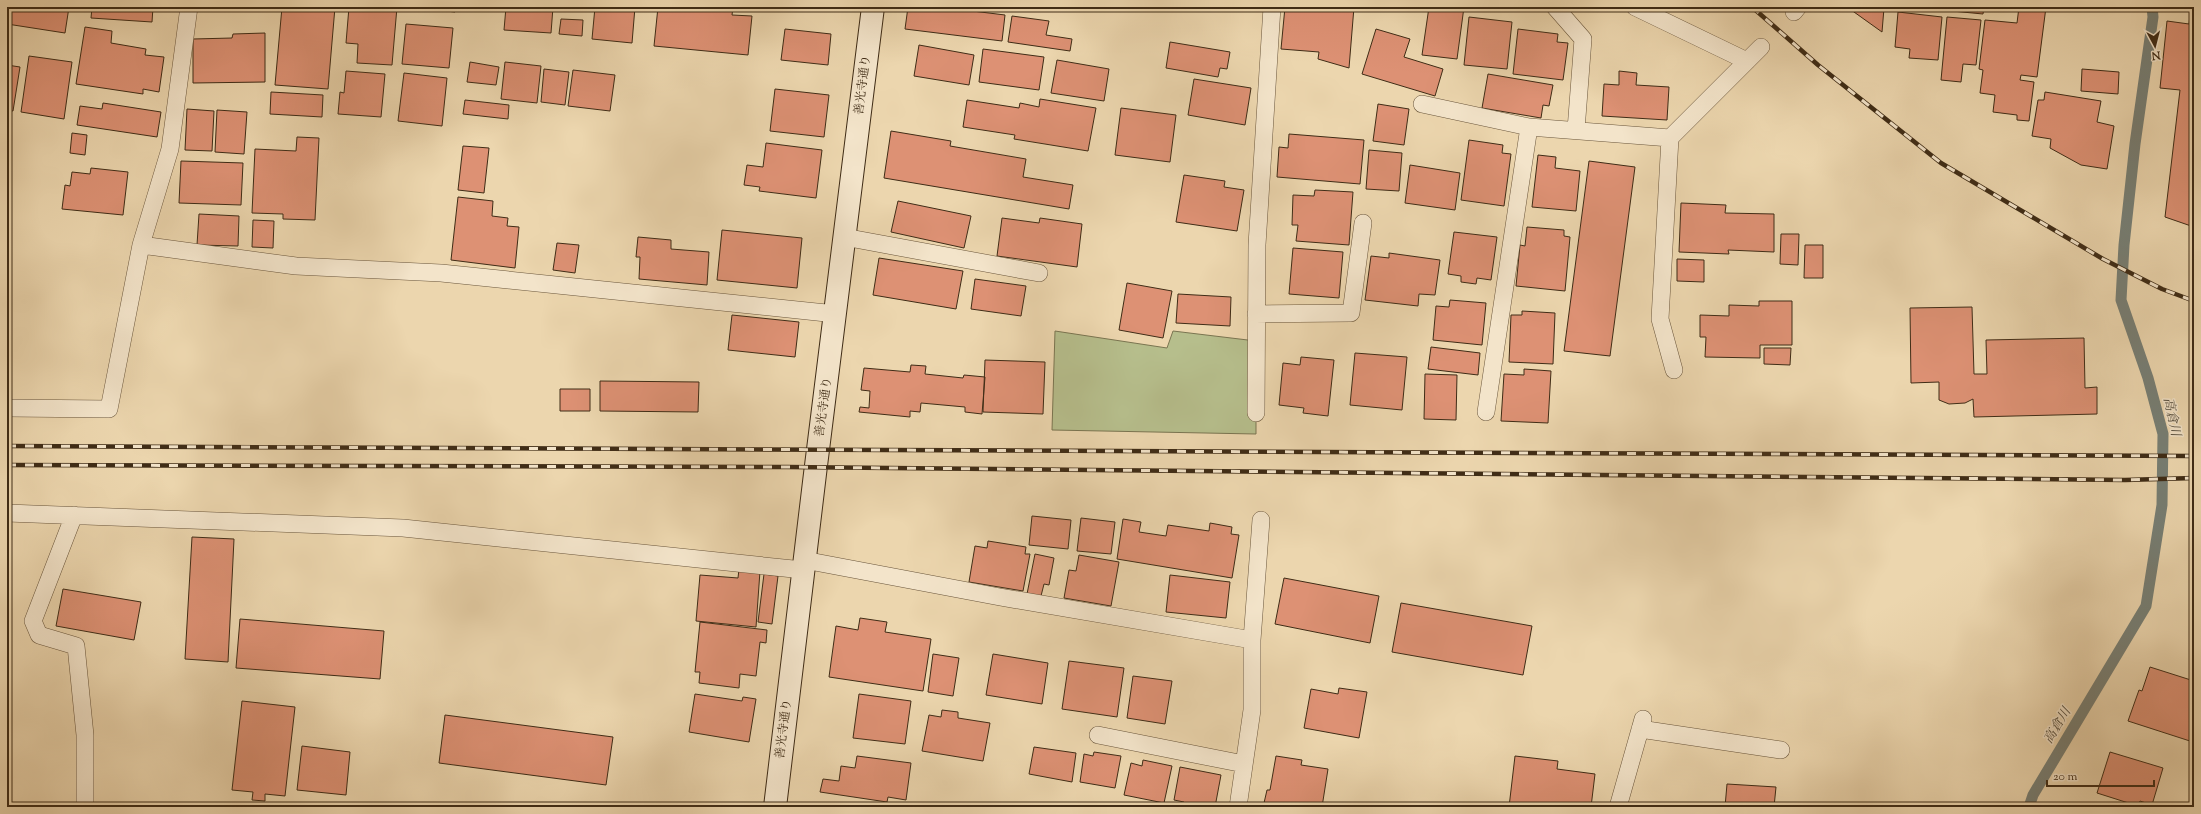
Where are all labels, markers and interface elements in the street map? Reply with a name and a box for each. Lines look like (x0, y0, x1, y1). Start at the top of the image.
north arrow (2135, 26, 2175, 66)
text: N (2151, 46, 2162, 63)
street label: 善光寺通り (850, 54, 876, 116)
street label: 善光寺通り (811, 376, 837, 438)
water label: 高倉川 (2158, 396, 2184, 440)
street label: 善光寺通り (771, 698, 797, 760)
water label: 高倉川 (2040, 703, 2077, 747)
scale bar (2047, 762, 2154, 788)
text: 20 m (2053, 768, 2078, 786)

